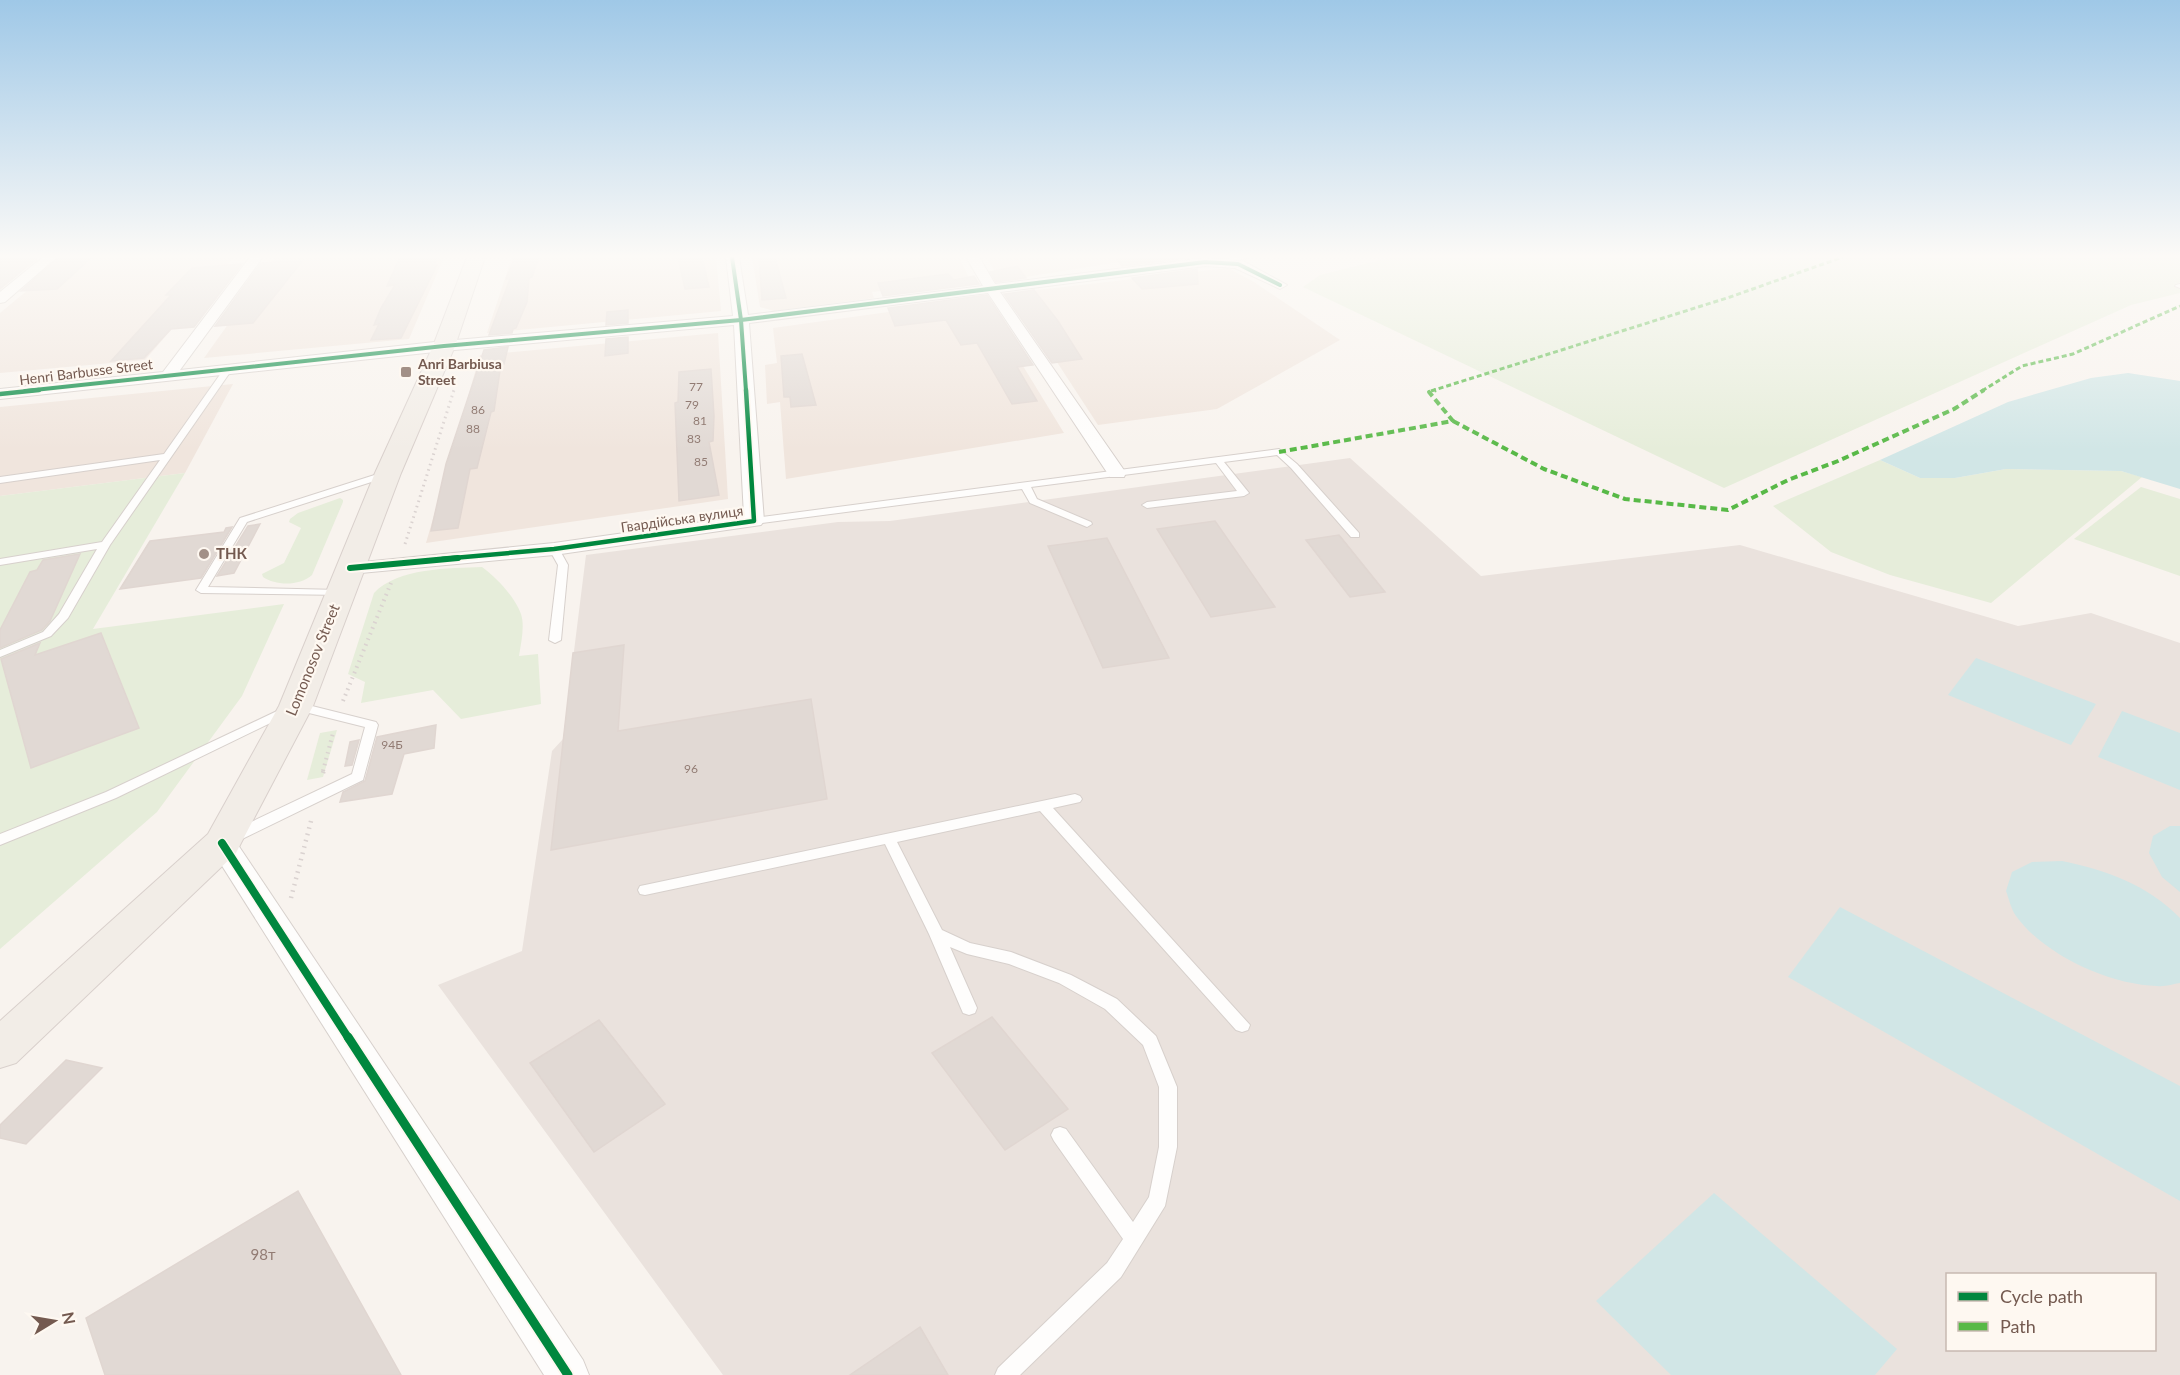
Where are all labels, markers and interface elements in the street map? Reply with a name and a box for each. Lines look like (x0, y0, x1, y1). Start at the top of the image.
street label: Henri Barbusse Street (18, 355, 154, 388)
place label: Anri Barbiusa Street (417, 355, 502, 388)
marker: Anri Barbiusa Street (399, 365, 413, 379)
house number: 77 (689, 379, 703, 394)
house number: 79 (685, 397, 699, 412)
house number: 86 (471, 402, 485, 417)
house number: 81 (693, 413, 707, 428)
house number: 88 (466, 421, 480, 436)
house number: 83 (687, 431, 701, 446)
house number: 85 (694, 454, 708, 469)
street label: Гвардійська вулиця (620, 501, 744, 536)
place label: ТНК (216, 544, 248, 562)
marker: ТНК (197, 547, 211, 561)
street label: Lomonosov Street (281, 601, 343, 718)
house number: 94Б (381, 737, 403, 752)
house number: 96 (684, 761, 698, 776)
house number: 98т (251, 1245, 276, 1263)
legend (1946, 1273, 2156, 1351)
text: Cycle path (2000, 1285, 2083, 1307)
north arrow (24, 1291, 84, 1351)
text: N (59, 1310, 80, 1326)
text: Path (2000, 1315, 2036, 1337)

